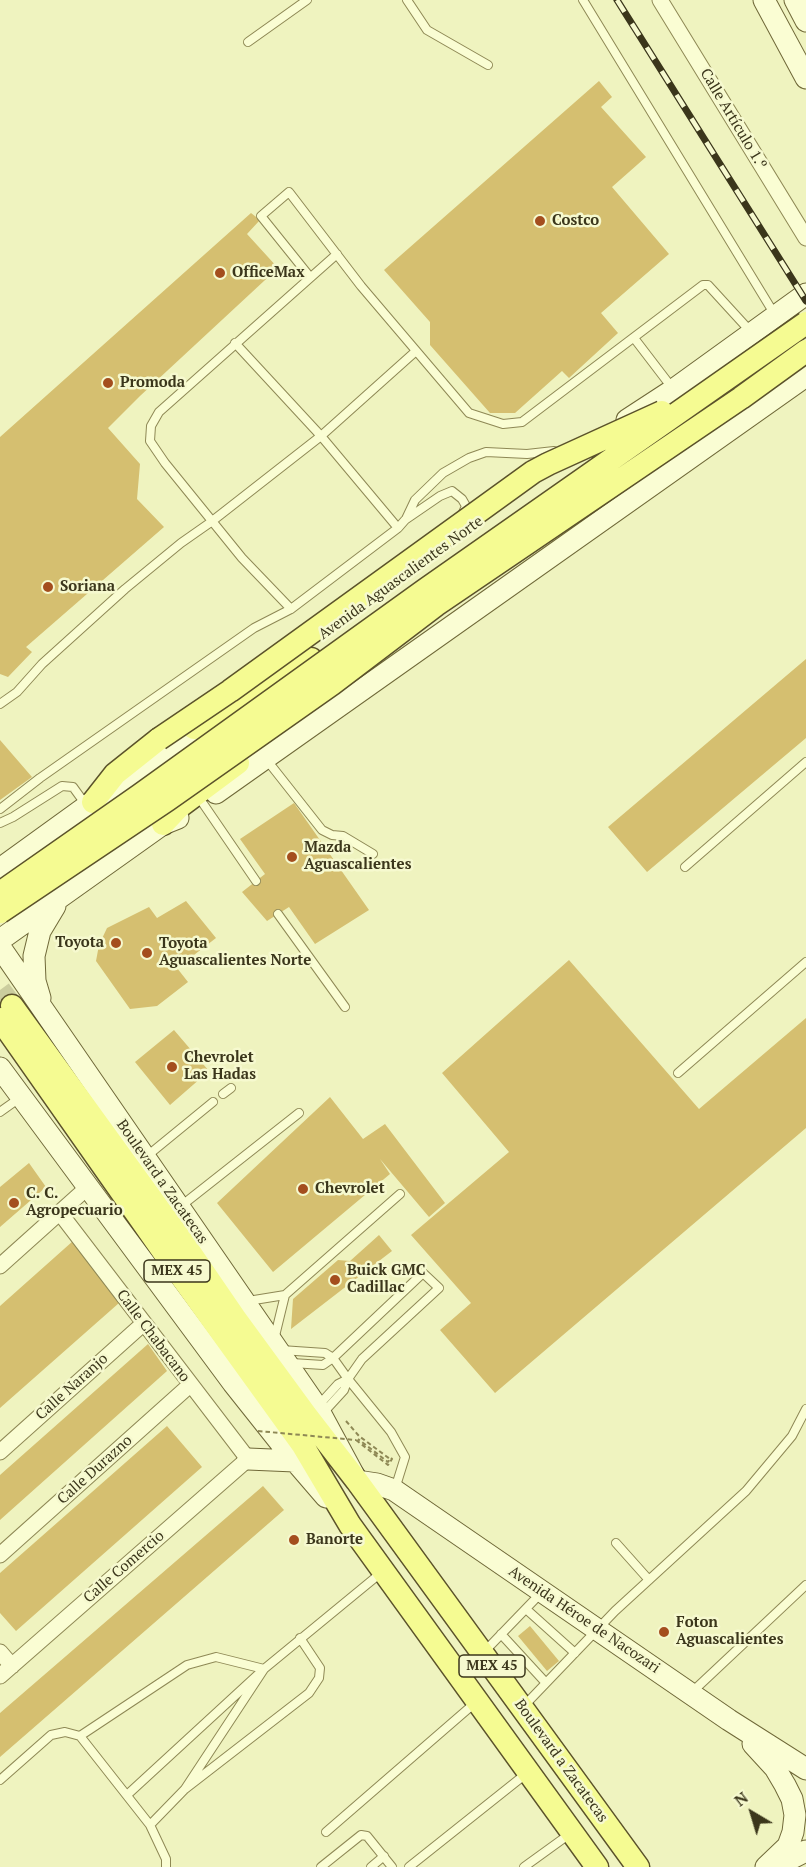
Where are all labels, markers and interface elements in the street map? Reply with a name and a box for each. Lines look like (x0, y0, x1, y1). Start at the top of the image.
street label: Calle Artículo 1.º (696, 65, 770, 173)
place label: Costco (552, 212, 599, 230)
marker: Costco (533, 214, 547, 228)
place label: OfficeMax (232, 264, 305, 282)
marker: OfficeMax (213, 266, 227, 280)
place label: Promoda (120, 374, 185, 392)
marker: Promoda (101, 376, 115, 390)
street label: Avenida Aguascalientes Norte (315, 512, 487, 644)
place label: Soriana (60, 578, 115, 596)
marker: Soriana (41, 580, 55, 594)
place label: Mazda Aguascalientes (304, 839, 411, 874)
marker: Mazda Aguascalientes (285, 850, 299, 864)
place label: Toyota (55, 934, 104, 952)
place label: Toyota Aguascalientes Norte (159, 935, 311, 970)
marker: Toyota (109, 936, 123, 950)
marker: Toyota Aguascalientes Norte (140, 946, 154, 960)
place label: Chevrolet Las Hadas (184, 1049, 256, 1084)
marker: Chevrolet Las Hadas (165, 1060, 179, 1074)
street label: Boulevard a Zacatecas (112, 1116, 212, 1248)
place label: Chevrolet (315, 1180, 385, 1198)
marker: Chevrolet (296, 1182, 310, 1196)
place label: C. C. Agropecuario (26, 1185, 123, 1220)
marker: C. C. Agropecuario (7, 1196, 21, 1210)
road number: MEX 45 (144, 1260, 210, 1282)
place label: Buick GMC Cadillac (347, 1262, 425, 1297)
marker: Buick GMC Cadillac (328, 1273, 342, 1287)
street label: Calle Chabacano (112, 1286, 194, 1386)
street label: Calle Naranjo (32, 1350, 112, 1424)
street label: Calle Durazno (54, 1432, 136, 1508)
street label: Calle Comercio (80, 1527, 168, 1607)
place label: Banorte (306, 1531, 363, 1549)
marker: Banorte (287, 1533, 301, 1547)
street label: Avenida Héroe de Nacozari (505, 1563, 663, 1677)
place label: Foton Aguascalientes (676, 1614, 783, 1649)
marker: Foton Aguascalientes (657, 1625, 671, 1639)
road number: MEX 45 (459, 1655, 525, 1677)
street label: Boulevard a Zacatecas (510, 1696, 612, 1826)
north arrow (722, 1783, 782, 1843)
text: N (729, 1786, 752, 1811)

